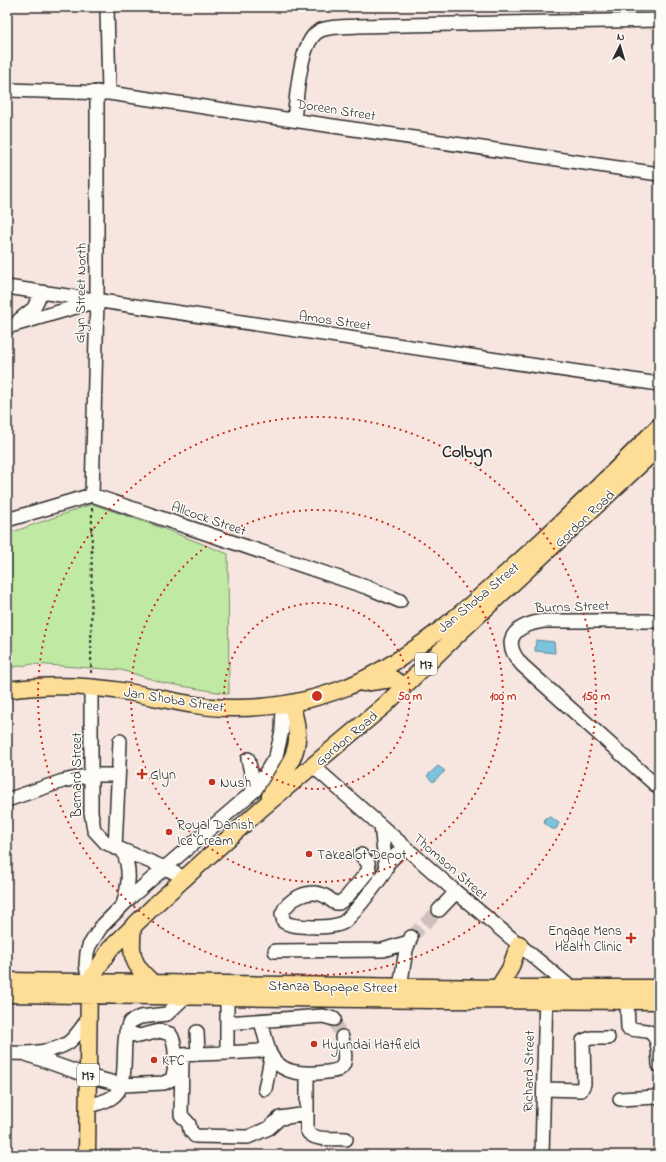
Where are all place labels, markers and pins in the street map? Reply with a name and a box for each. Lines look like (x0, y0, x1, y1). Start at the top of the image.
centre of rings (310, 689, 324, 703)
place label: Glyn (150, 765, 176, 787)
marker: Glyn (137, 769, 147, 779)
place label: Nush (220, 773, 251, 794)
marker: Nush (207, 777, 217, 787)
place label: Royal Danish Ice Cream (177, 815, 254, 852)
marker: Royal Danish Ice Cream (164, 827, 174, 837)
place label: Takealot Depot (317, 845, 407, 866)
marker: Takealot Depot (304, 849, 314, 859)
place label: Engage Mens Health Clinic (548, 921, 623, 958)
marker: Engage Mens Health Clinic (625, 932, 637, 944)
place label: Hyundai Hatfield (322, 1035, 420, 1057)
marker: Hyundai Hatfield (309, 1039, 319, 1049)
place label: KFC (162, 1051, 185, 1072)
marker: KFC (149, 1055, 159, 1065)

